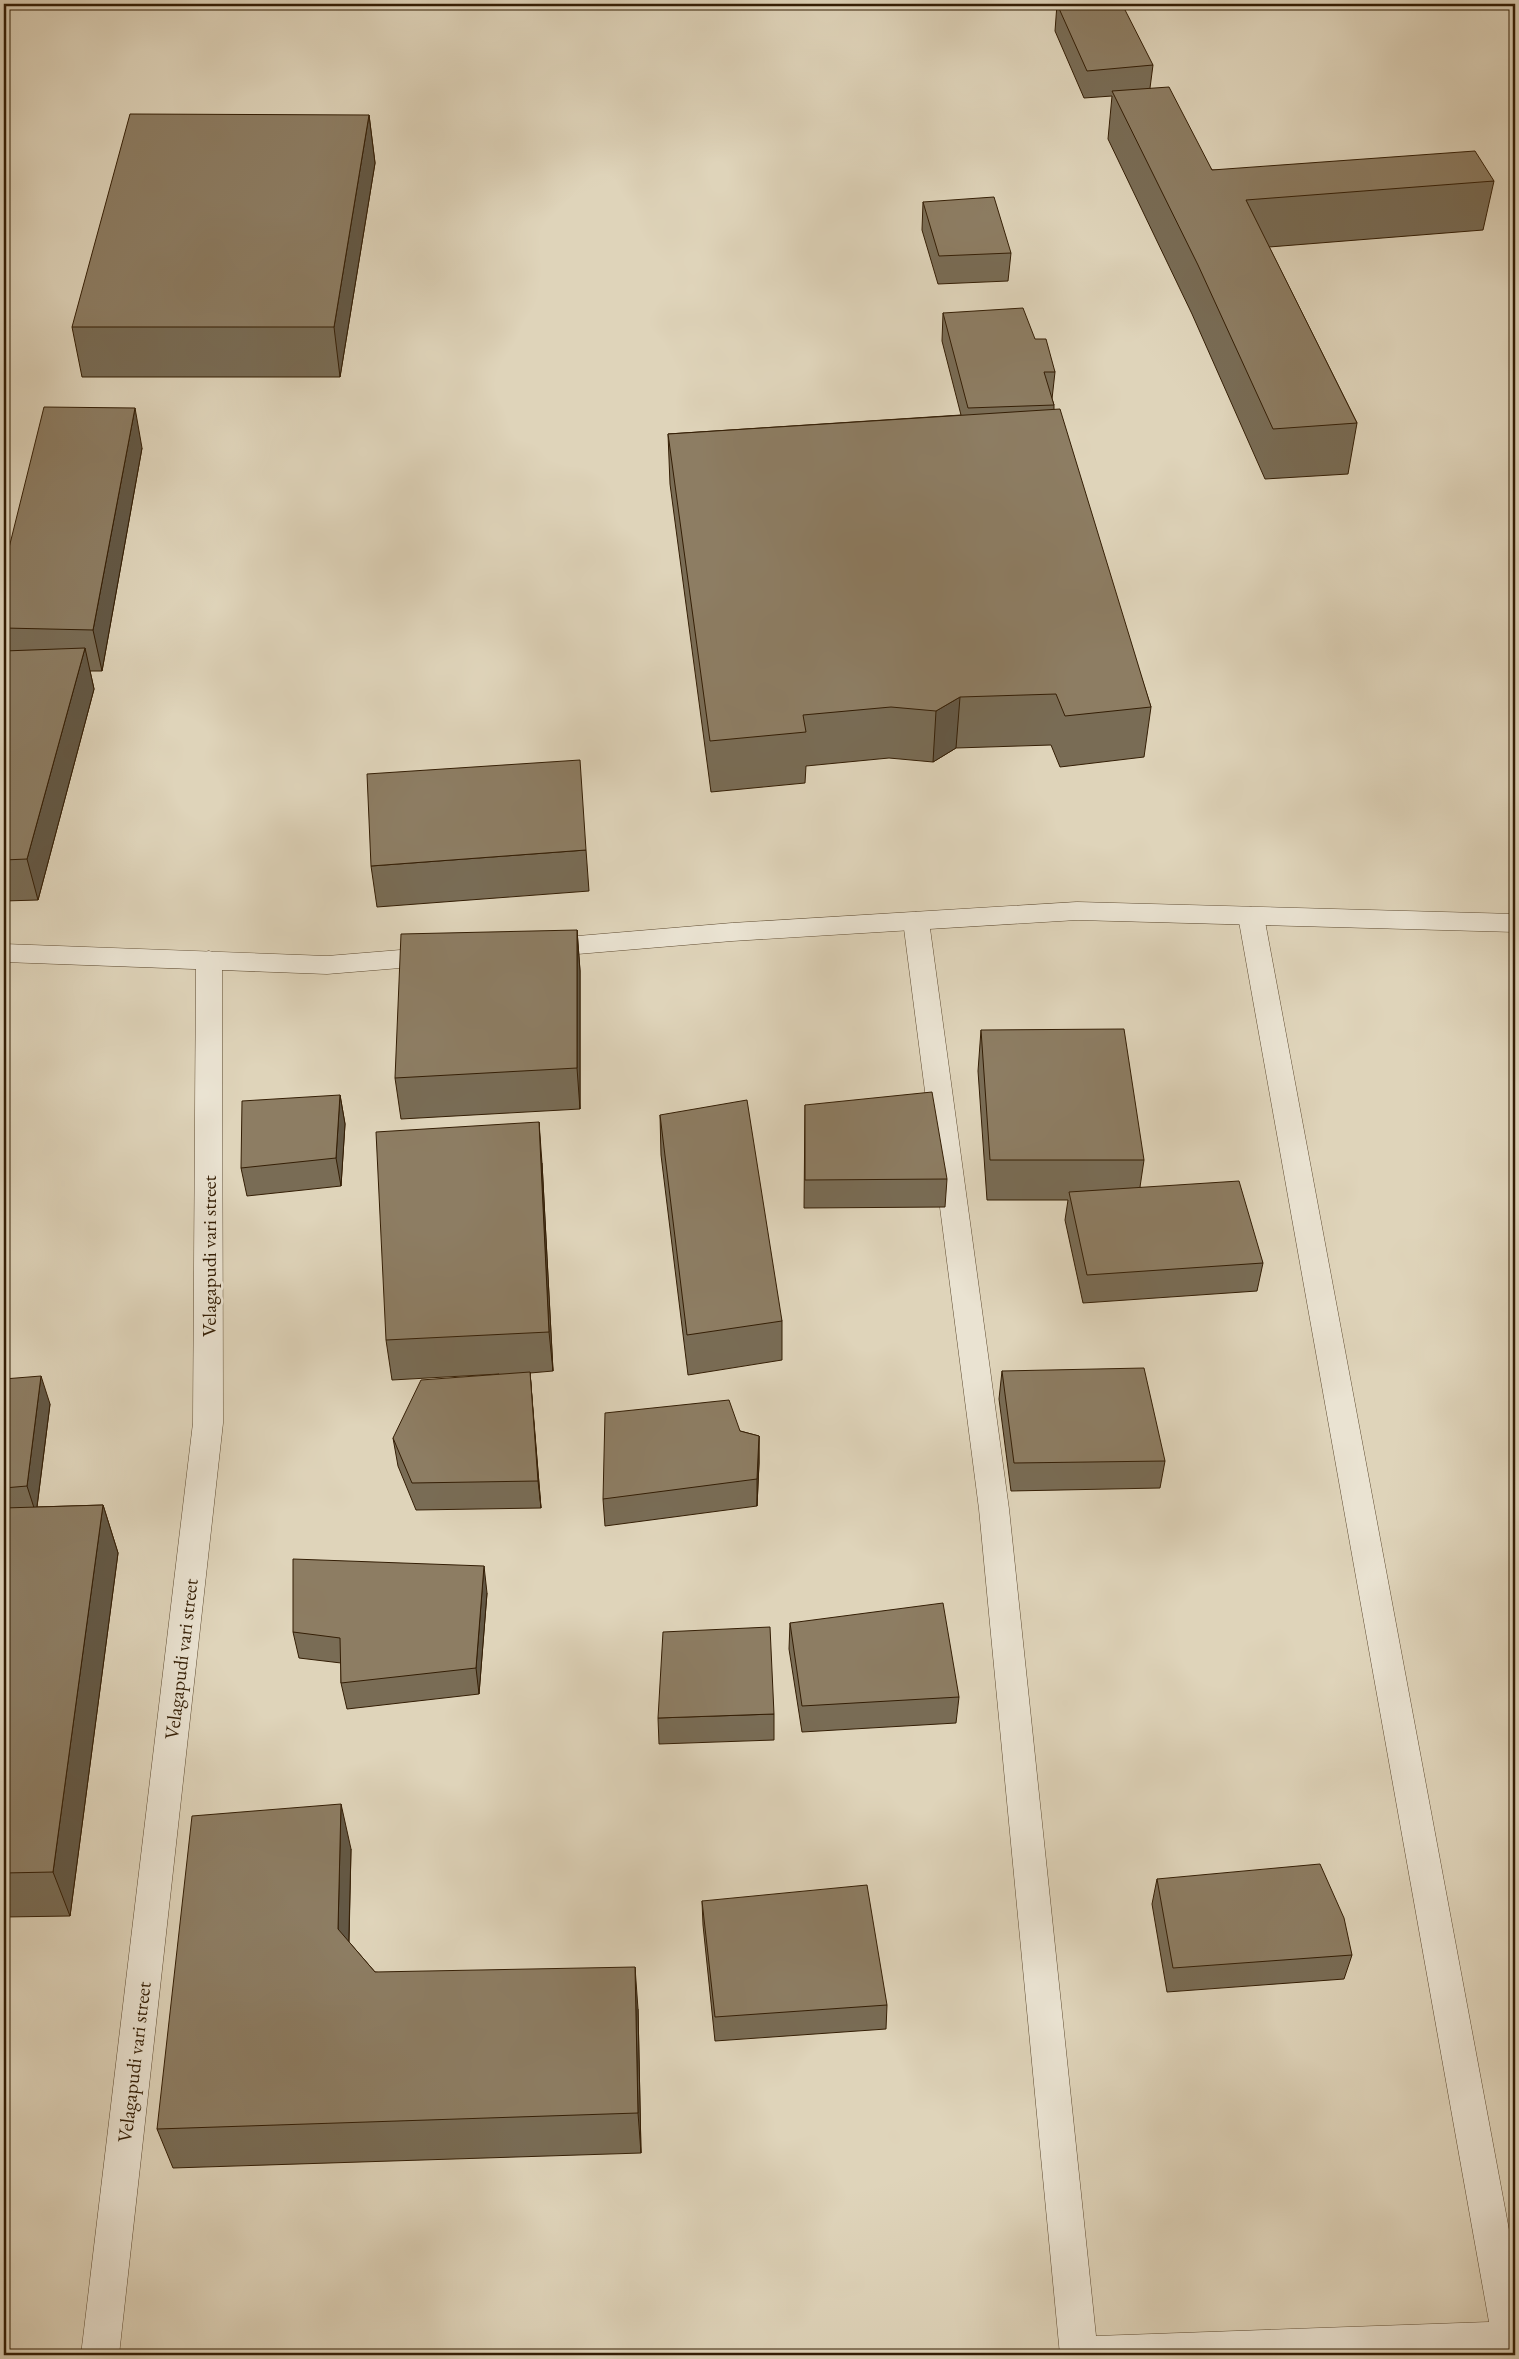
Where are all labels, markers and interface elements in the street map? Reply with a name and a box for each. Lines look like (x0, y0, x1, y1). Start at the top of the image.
street label: Velagapudi vari street (196, 1174, 222, 1337)
street label: Velagapudi vari street (158, 1576, 204, 1741)
street label: Velagapudi vari street (111, 1979, 157, 2144)

